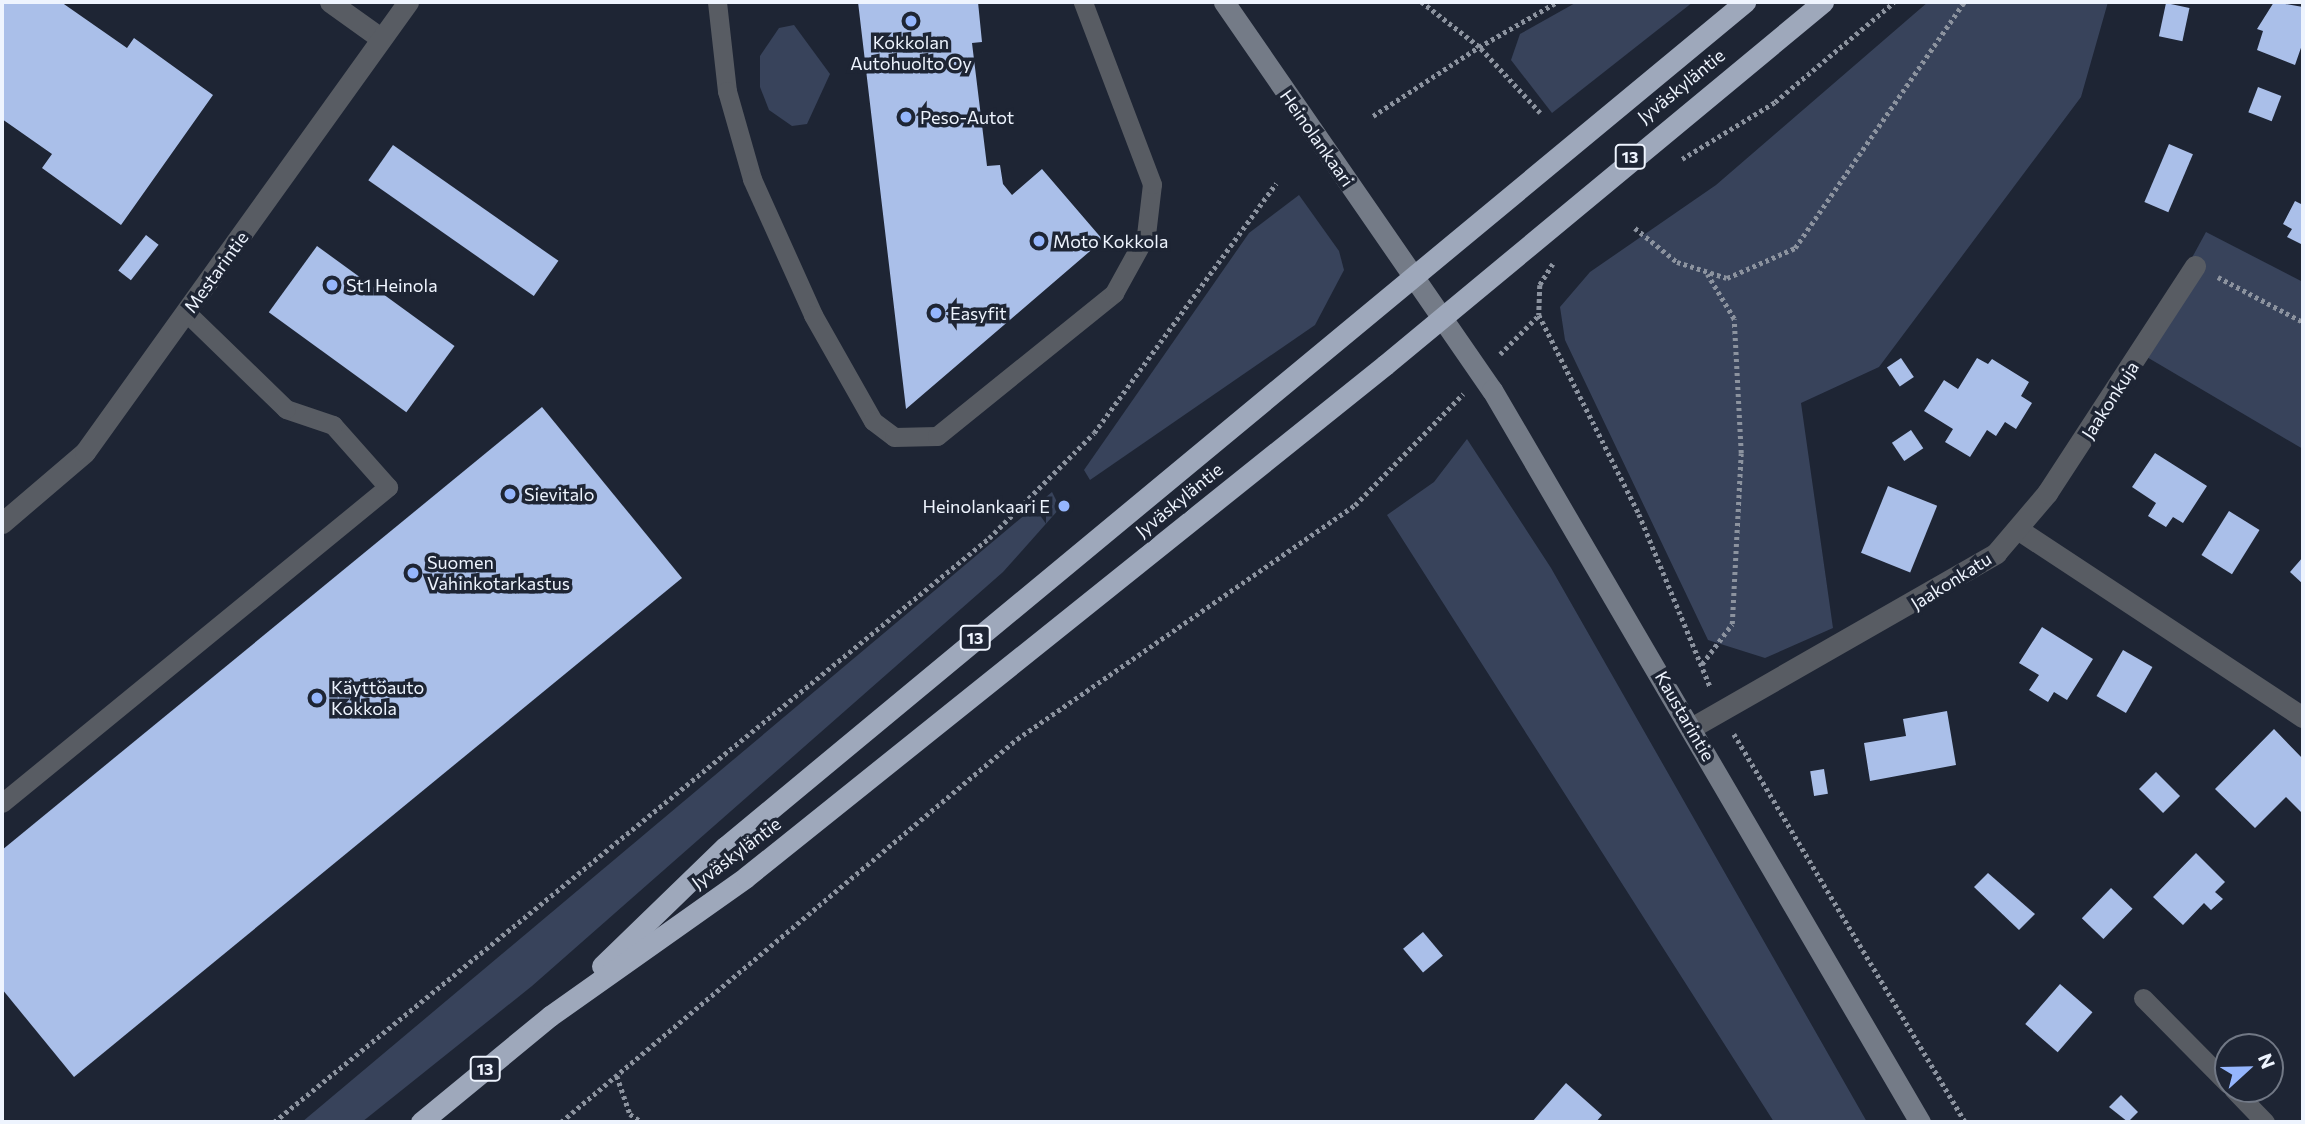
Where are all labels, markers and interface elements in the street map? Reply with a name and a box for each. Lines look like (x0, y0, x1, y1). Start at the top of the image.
marker: Kokkolan Autohuolto Oy (903, 13, 919, 29)
place label: Kokkolan Autohuolto Oy (850, 32, 972, 74)
street label: Jyväskyläntie (1633, 44, 1729, 128)
street label: Heinolankaari (1276, 85, 1358, 191)
place label: Peso-Autot (920, 106, 1014, 128)
marker: Peso-Autot (898, 109, 914, 125)
road number: 13 (1614, 144, 1646, 169)
street label: Mestarintie (179, 227, 253, 317)
place label: Moto Kokkola (1053, 230, 1168, 252)
marker: Moto Kokkola (1031, 233, 1047, 249)
place label: St1 Heinola (346, 274, 438, 296)
marker: St1 Heinola (324, 277, 340, 293)
place label: Easyfit (950, 302, 1007, 324)
marker: Easyfit (928, 305, 944, 321)
street label: Jaakonkuja (2077, 357, 2143, 443)
street label: Jyväskyläntie (1131, 458, 1227, 542)
place label: Sievitalo (524, 483, 594, 505)
marker: Sievitalo (502, 486, 518, 502)
place label: Heinolankaari E (922, 495, 1050, 517)
marker: Heinolankaari E (1056, 498, 1072, 514)
street label: Jaakonkatu (1907, 548, 1995, 614)
place label: Suomen Vahinkotarkastus (427, 552, 570, 594)
marker: Suomen Vahinkotarkastus (405, 565, 421, 581)
road number: 13 (959, 625, 991, 650)
street label: Kaustarintie (1651, 667, 1719, 765)
place label: Käyttöauto Kokkola (331, 677, 424, 720)
marker: Käyttöauto Kokkola (309, 690, 325, 706)
street label: Jyväskyläntie (687, 813, 785, 893)
north arrow (2214, 1033, 2284, 1103)
text: N (2254, 1050, 2280, 1072)
road number: 13 (469, 1056, 501, 1082)

